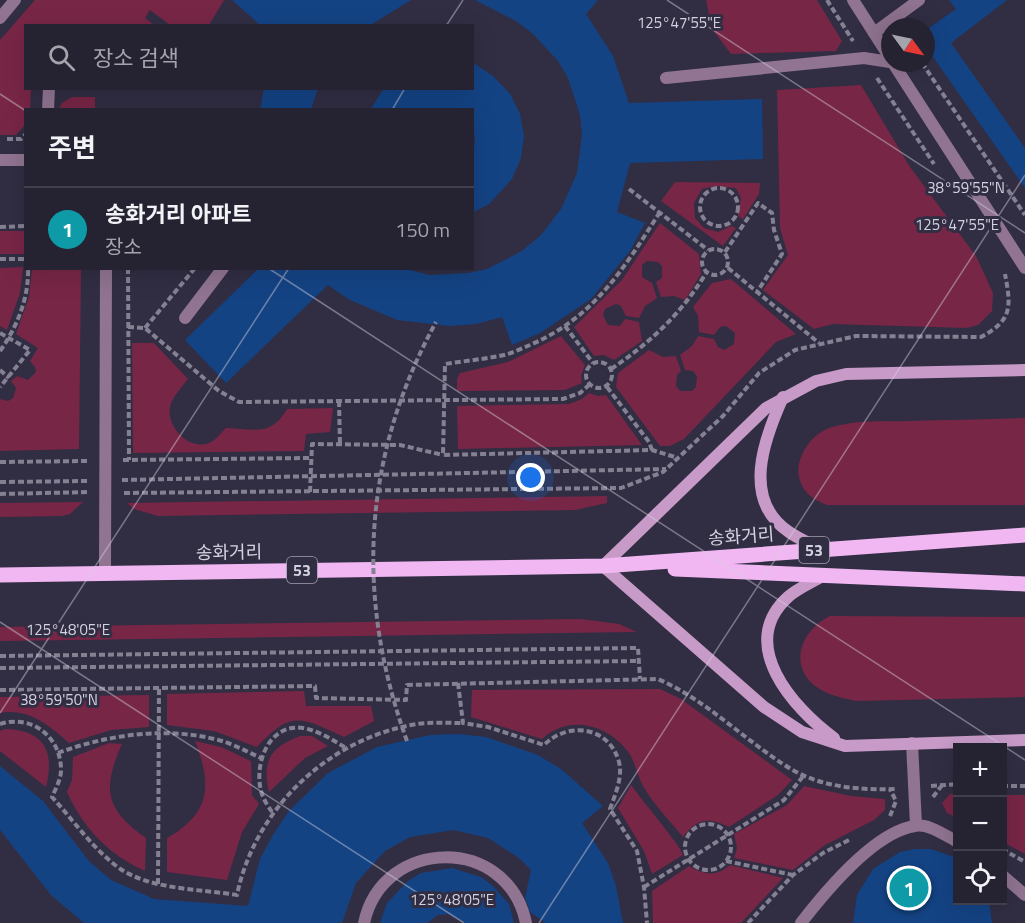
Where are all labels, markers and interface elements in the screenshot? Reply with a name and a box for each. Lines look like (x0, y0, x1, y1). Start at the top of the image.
text: 125°47'55"E (637, 11, 721, 34)
north arrow (881, 18, 935, 72)
search box (24, 24, 474, 90)
icon: search (45, 41, 78, 74)
text: 장소 검색 (93, 41, 179, 75)
text: 주변 (48, 128, 96, 167)
text: 38°59'55"N (927, 176, 1005, 199)
text: 송화거리 아파트 (105, 197, 252, 231)
text: 125°47'55"E (915, 213, 999, 236)
text: 1 (62, 214, 73, 245)
text: 150 m (395, 214, 450, 245)
text: 장소 (105, 231, 142, 262)
your location (516, 463, 545, 492)
street label: 송화거리 (707, 520, 775, 552)
road number: 53 (799, 537, 829, 563)
street label: 송화거리 (196, 538, 262, 566)
road number: 53 (287, 557, 317, 583)
text: 125°48'05"E (26, 618, 110, 641)
text: 38°59'50"N (20, 688, 98, 711)
map controls (953, 743, 1007, 905)
button: + (953, 743, 1007, 797)
button: − (953, 797, 1007, 851)
button: locate (953, 851, 1007, 905)
pin: 1 (890, 866, 928, 910)
text: 125°48'05"E (410, 888, 494, 911)

